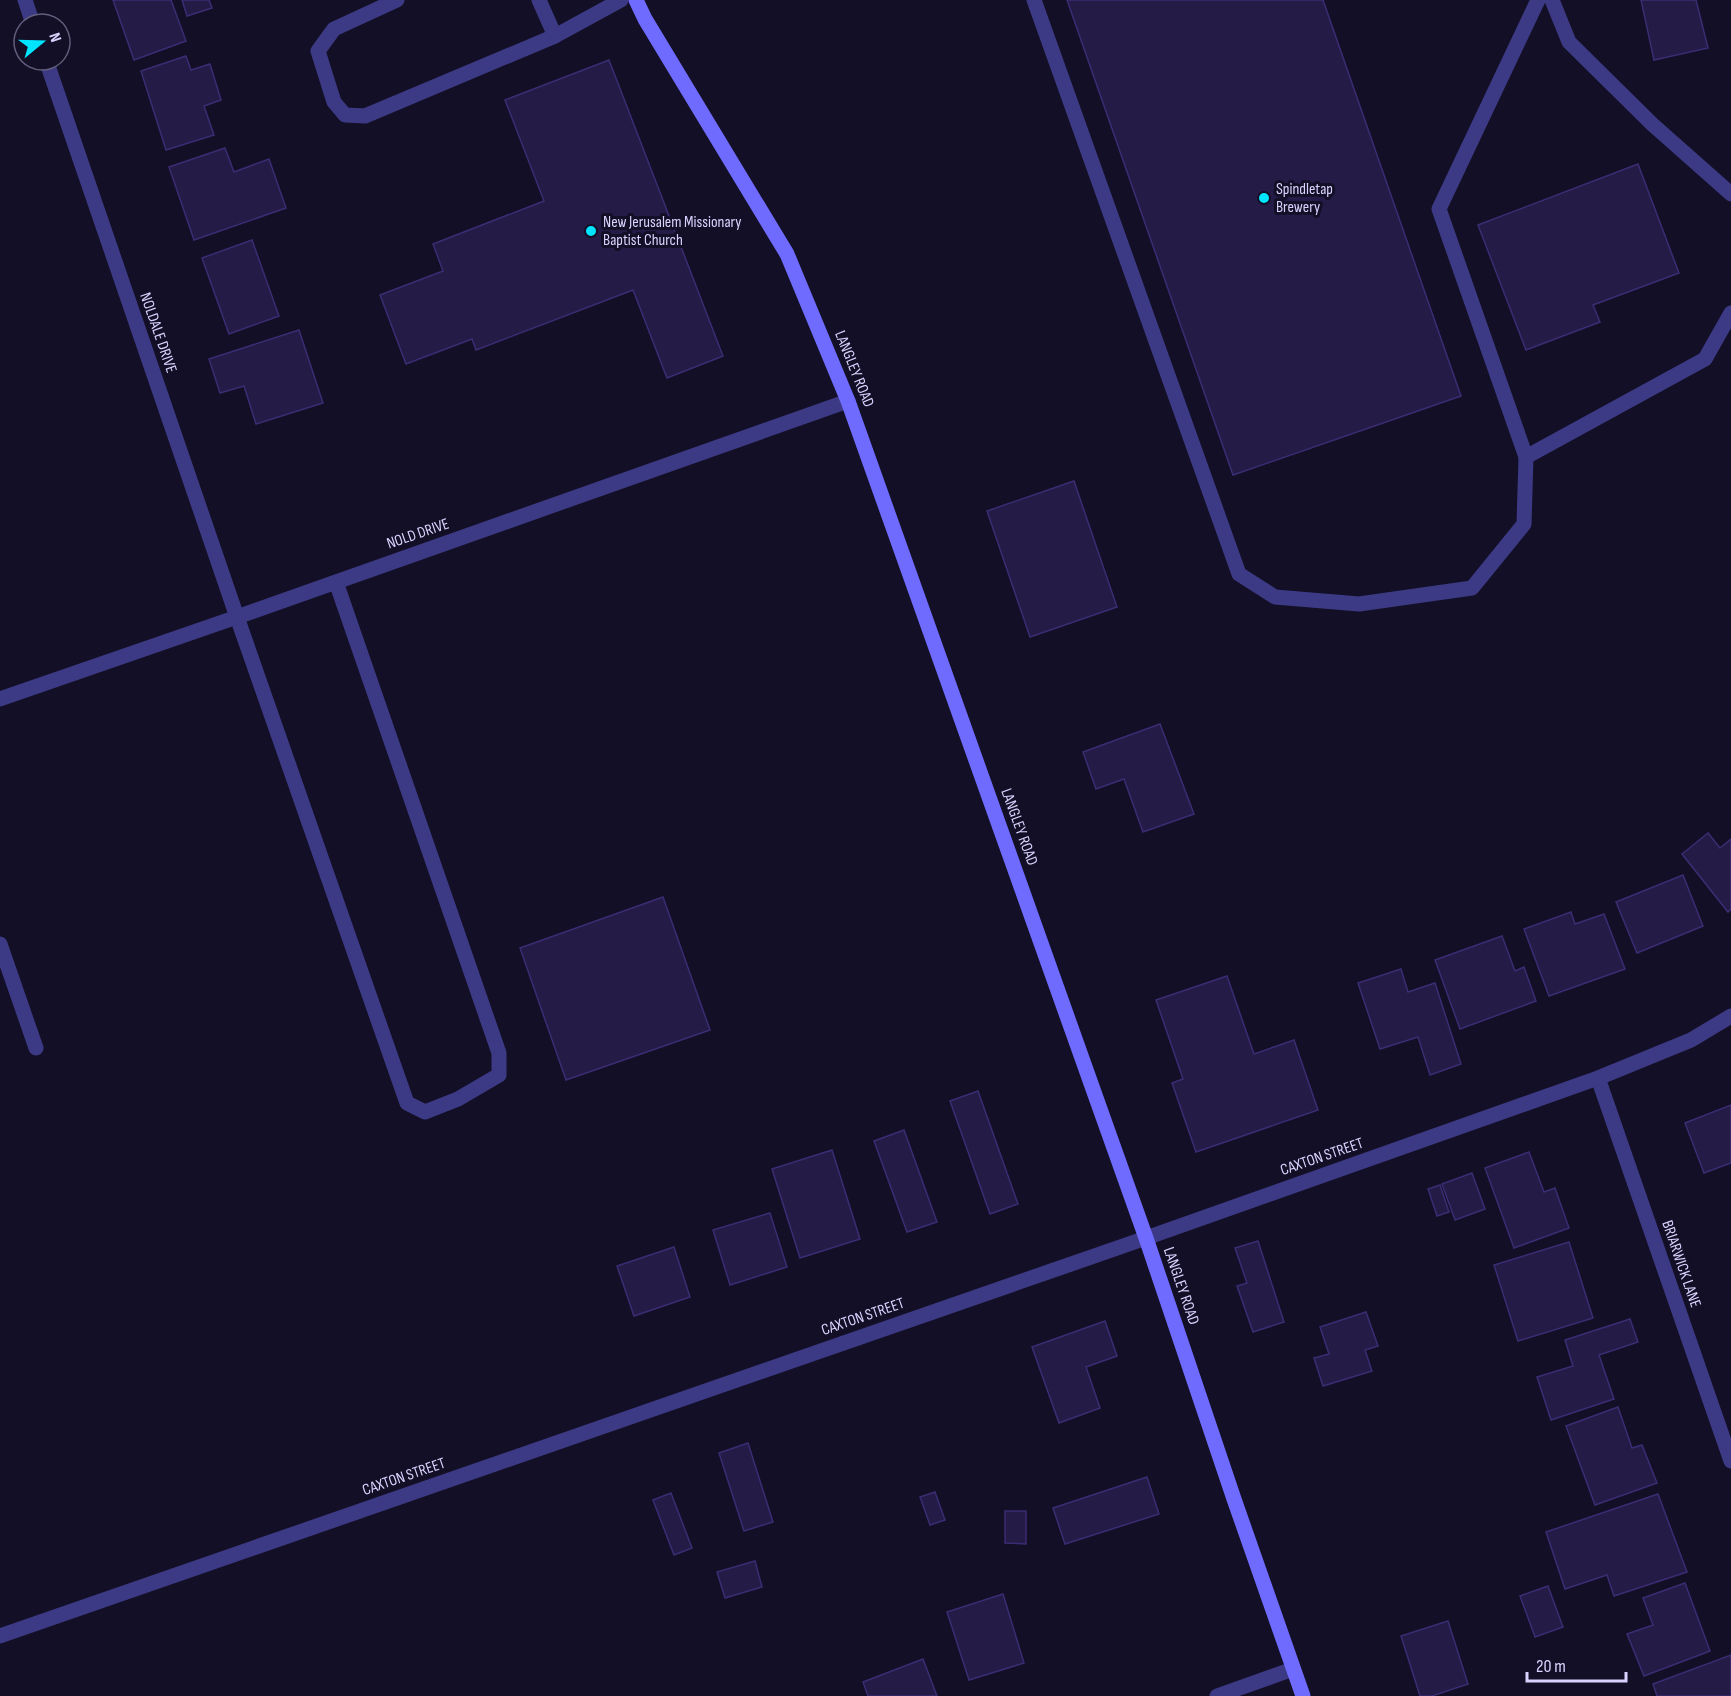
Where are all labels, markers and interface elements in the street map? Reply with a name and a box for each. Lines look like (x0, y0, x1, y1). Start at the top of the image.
north arrow (12, 12, 72, 72)
text: N (44, 30, 65, 45)
place label: Spindletap Brewery (1276, 180, 1333, 217)
marker: Spindletap Brewery (1257, 191, 1271, 205)
place label: New Jerusalem Missionary Baptist Church (603, 213, 741, 250)
marker: New Jerusalem Missionary Baptist Church (584, 224, 598, 238)
street label: NOLDALE DRIVE (135, 290, 181, 376)
street label: LANGLEY ROAD (830, 328, 878, 410)
street label: NOLD DRIVE (384, 514, 452, 554)
street label: LANGLEY ROAD (996, 786, 1042, 868)
street label: CAXTON STREET (1278, 1134, 1367, 1180)
street label: BRIARWICK LANE (1657, 1218, 1705, 1310)
street label: LANGLEY ROAD (1159, 1245, 1203, 1327)
street label: CAXTON STREET (819, 1294, 908, 1340)
street label: CAXTON STREET (360, 1454, 449, 1500)
scale bar (1527, 1645, 1626, 1683)
text: 20 m (1536, 1656, 1566, 1677)

